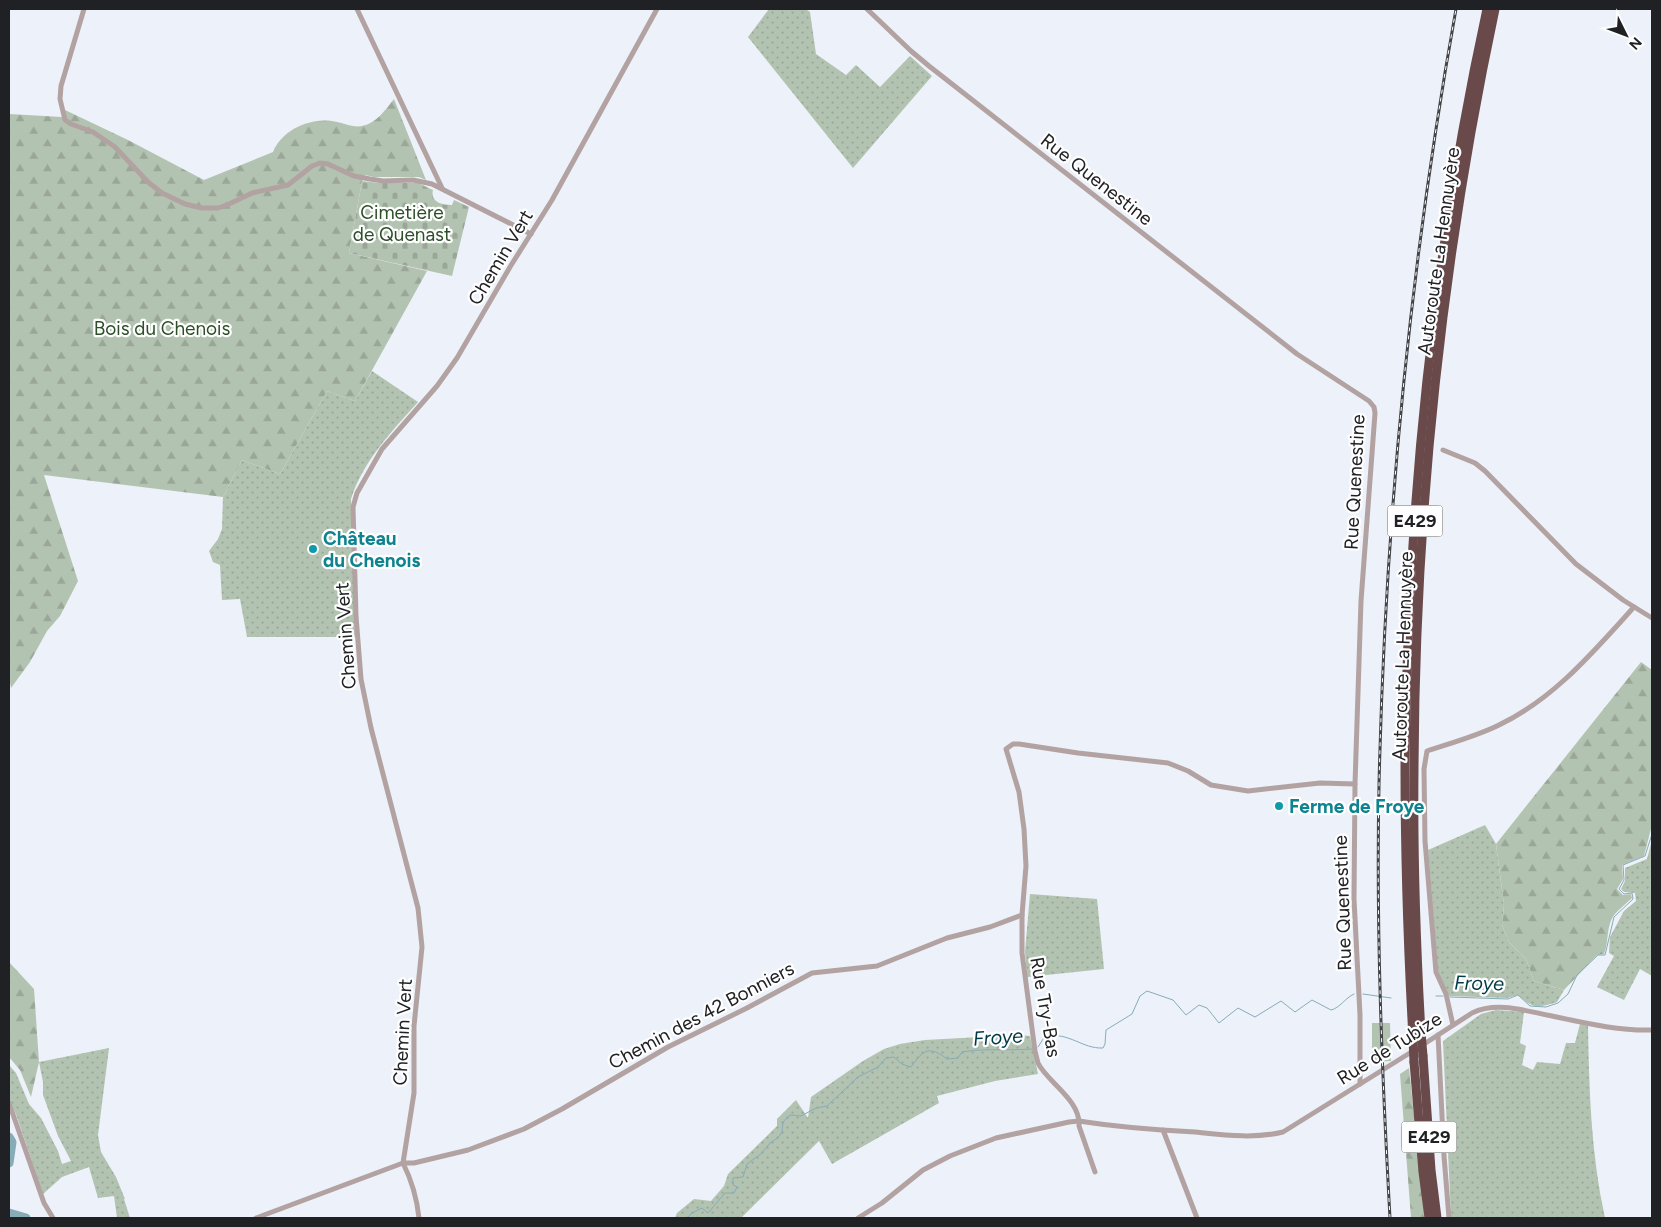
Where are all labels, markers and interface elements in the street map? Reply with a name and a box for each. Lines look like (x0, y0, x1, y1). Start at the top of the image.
north arrow (1601, 10, 1651, 60)
text: N (1625, 34, 1645, 53)
street label: Rue Quenestine (1036, 129, 1157, 230)
street label: Autoroute La Hennuyère (1413, 146, 1464, 356)
park label: Cimetière de Quenast (353, 201, 451, 246)
street label: Chemin Vert (463, 206, 538, 309)
park label: Bois du Chenois (94, 317, 230, 340)
street label: Rue Quenestine (1339, 414, 1370, 550)
road number: E429 (1388, 506, 1442, 536)
place label: Château du Chenois (323, 527, 421, 572)
marker: Château du Chenois (307, 543, 319, 555)
street label: Autoroute La Hennuyère (1387, 551, 1418, 761)
street label: Chemin Vert (330, 582, 361, 690)
place label: Ferme de Froye (1289, 795, 1425, 818)
marker: Ferme de Froye (1273, 800, 1285, 812)
street label: Rue Quenestine (1329, 835, 1356, 971)
street label: Rue Try-Bas (1025, 955, 1066, 1059)
street label: Chemin des 42 Bonniers (605, 957, 798, 1074)
water label: Froye (1454, 971, 1504, 995)
street label: Chemin Vert (388, 978, 417, 1086)
street label: Rue de Tubize (1333, 1007, 1446, 1090)
water label: Froye (972, 1023, 1024, 1051)
road number: E429 (1402, 1122, 1456, 1152)

